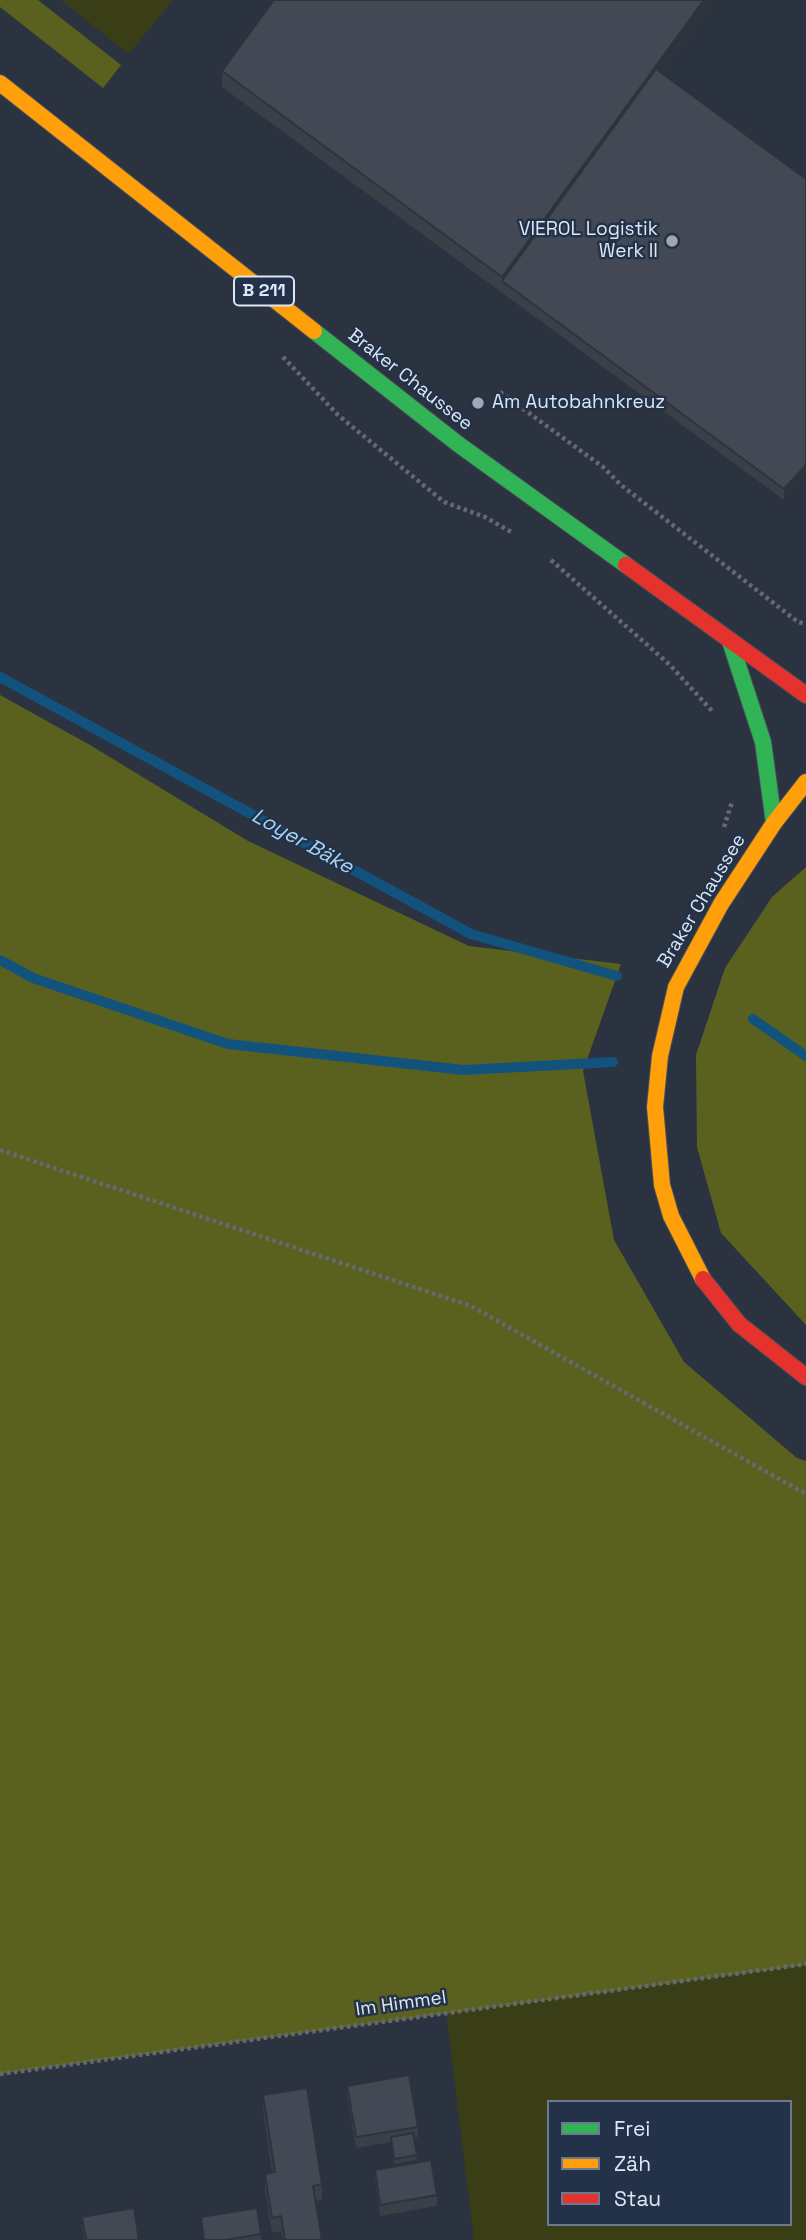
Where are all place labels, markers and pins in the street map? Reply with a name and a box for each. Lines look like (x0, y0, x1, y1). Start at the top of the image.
place label: VIEROL Logistik Werk II (519, 219, 658, 263)
marker: VIEROL Logistik Werk II (664, 233, 680, 249)
place label: Am Autobahnkreuz (492, 392, 665, 414)
marker: Am Autobahnkreuz (470, 395, 486, 411)

